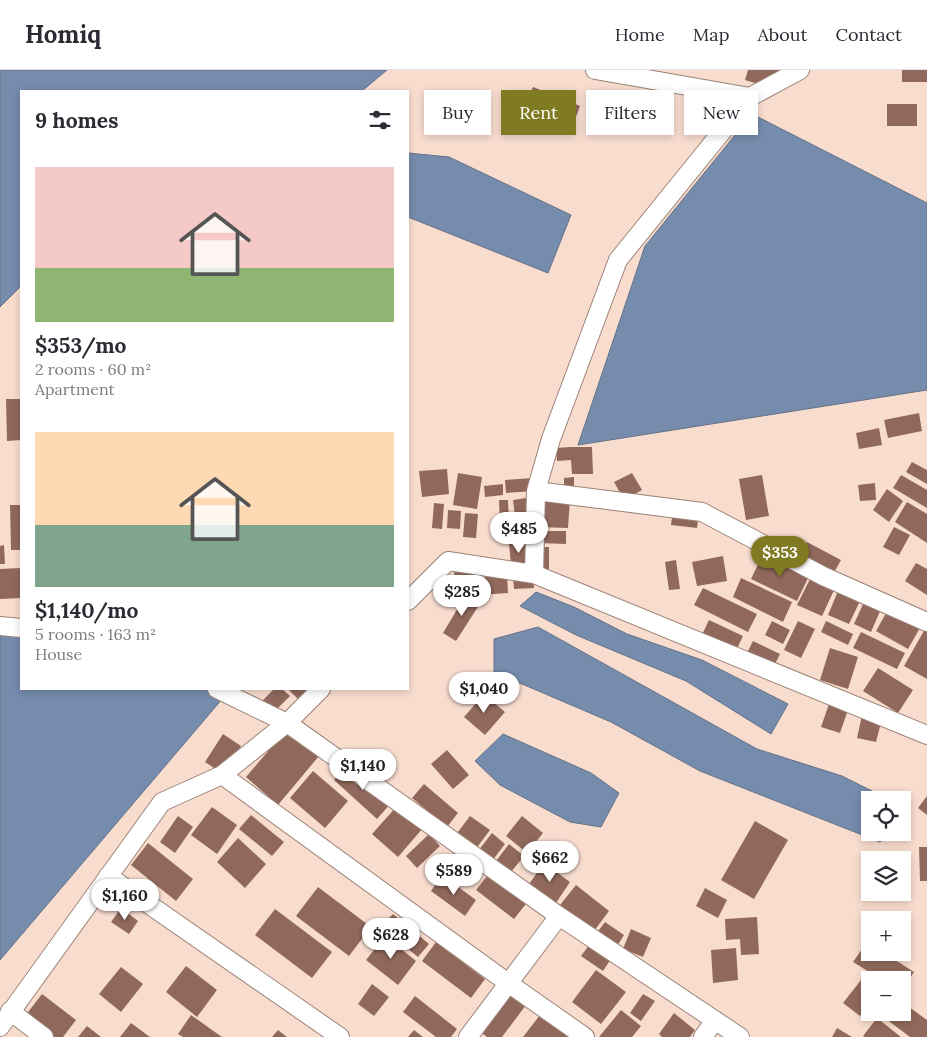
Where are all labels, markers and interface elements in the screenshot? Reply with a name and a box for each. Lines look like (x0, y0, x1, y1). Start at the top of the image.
text: Homiq (25, 19, 101, 50)
text: Home (615, 23, 665, 46)
text: Map (693, 23, 729, 46)
text: About (757, 23, 807, 46)
text: Contact (835, 23, 902, 46)
chip: Buy (424, 90, 491, 135)
chip: Rent (501, 90, 576, 135)
chip: Filters (586, 90, 674, 135)
chip: New (684, 90, 758, 135)
icon: filters (366, 106, 394, 134)
text: 9 homes (35, 107, 118, 134)
icon: home (170, 199, 260, 289)
text: $353/mo (35, 332, 126, 359)
text: 2 rooms · 60 m² (35, 359, 151, 379)
text: Apartment (35, 379, 115, 399)
icon: home (170, 464, 260, 554)
pin: $485 (489, 512, 549, 554)
text: $485 (501, 518, 537, 538)
pin: $353 (750, 536, 810, 578)
text: $353 (762, 542, 798, 562)
pin: $285 (432, 574, 492, 617)
text: $285 (444, 581, 480, 601)
text: $1,140/mo (35, 597, 138, 624)
text: 5 rooms · 163 m² (35, 624, 156, 644)
text: House (35, 644, 82, 664)
pin: $1,040 (443, 672, 525, 714)
text: $1,040 (460, 678, 508, 698)
pin: $1,140 (322, 748, 404, 791)
text: $1,140 (340, 755, 386, 775)
map controls (861, 791, 911, 1021)
button: locate (861, 791, 911, 841)
pin: $662 (520, 840, 580, 883)
text: $662 (532, 847, 568, 867)
button: layers (861, 851, 911, 901)
pin: $589 (424, 854, 484, 896)
text: $589 (436, 860, 472, 880)
pin: $1,160 (84, 878, 166, 921)
text: $1,160 (102, 885, 148, 905)
button: + (861, 911, 911, 961)
pin: $628 (361, 918, 421, 960)
text: $628 (373, 924, 409, 944)
button: − (861, 971, 911, 1021)

